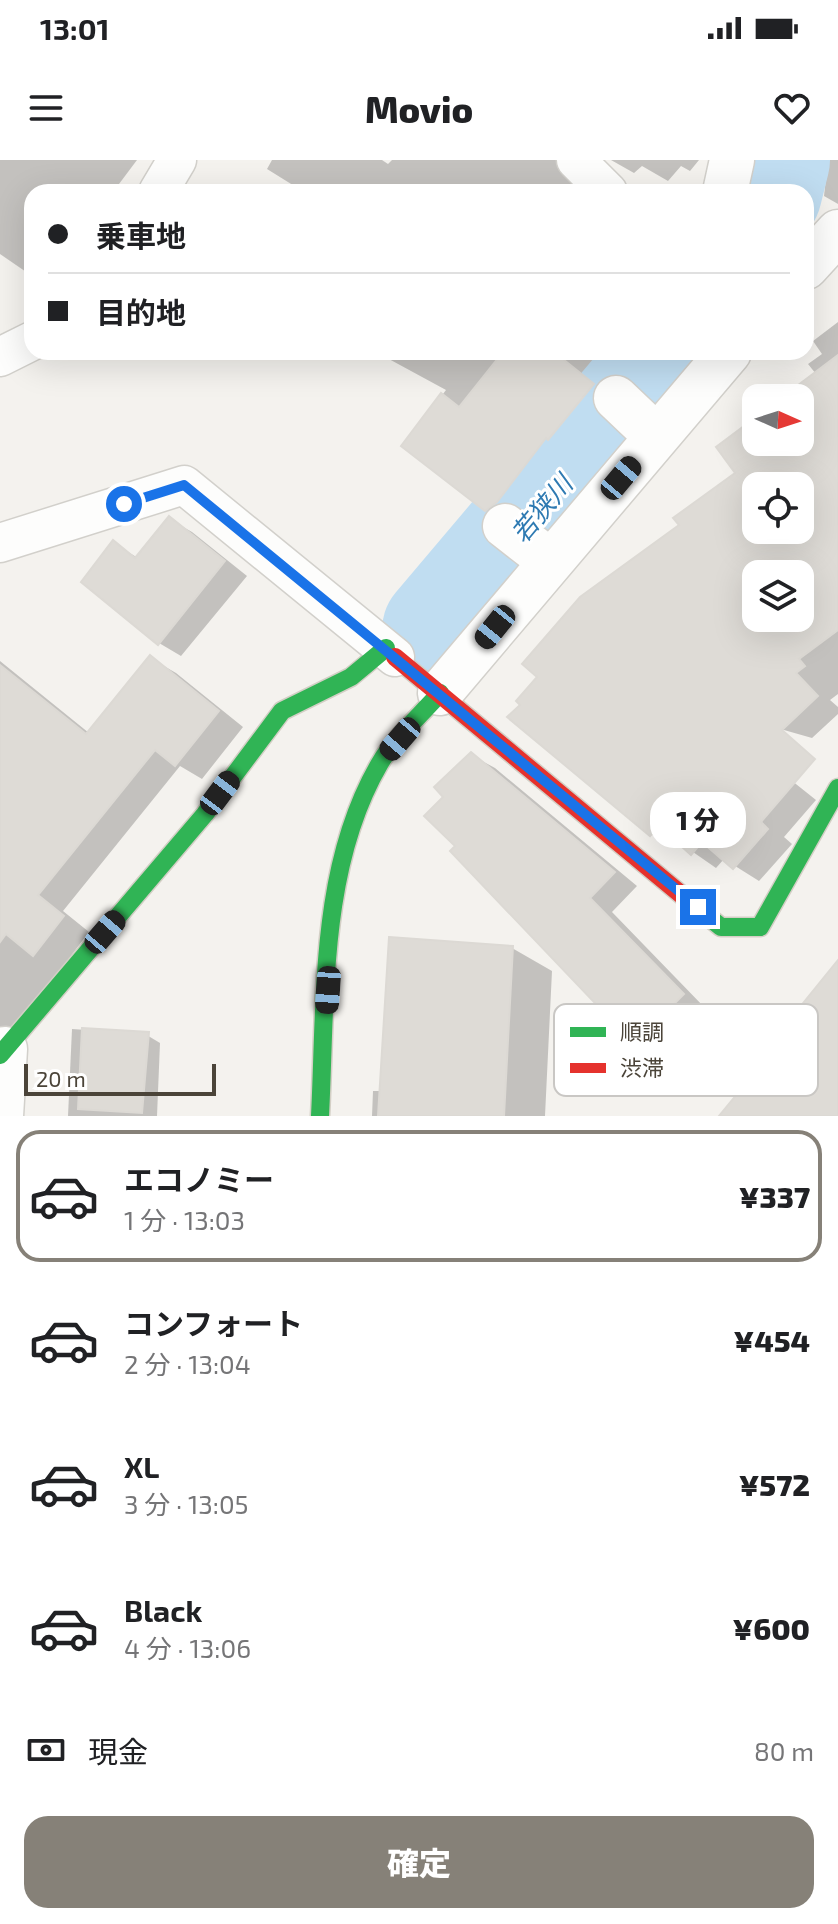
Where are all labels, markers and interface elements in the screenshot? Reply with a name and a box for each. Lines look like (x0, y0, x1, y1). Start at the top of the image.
text: 13:01 (40, 10, 110, 46)
icon: menu (24, 86, 68, 130)
icon: heart (770, 86, 814, 130)
text: Movio (365, 87, 473, 130)
text: 乗車地 (96, 217, 186, 253)
text: 目的地 (96, 294, 186, 330)
north arrow (742, 384, 814, 456)
map controls (742, 384, 814, 632)
car (596, 452, 646, 504)
water label: 若狭川 (504, 466, 580, 548)
button: locate (742, 472, 814, 544)
route start (106, 486, 142, 522)
button: layers (742, 560, 814, 632)
car (471, 601, 519, 653)
car (375, 713, 425, 765)
car (196, 767, 244, 819)
callout: 1 分 (650, 791, 746, 847)
text: 1 分 (676, 804, 720, 835)
route end (680, 889, 716, 925)
car (80, 906, 130, 958)
car (314, 965, 342, 1015)
legend (554, 1004, 818, 1096)
text: 順調 (620, 1018, 664, 1044)
text: 渋滞 (620, 1054, 664, 1080)
scale bar (24, 1060, 216, 1096)
text: 20 m (36, 1065, 86, 1091)
icon: car (28, 1160, 100, 1232)
text: エコノミー (124, 1161, 274, 1197)
text: ¥337 (739, 1178, 810, 1214)
text: 1 分 · 13:03 (124, 1204, 245, 1235)
icon: car (28, 1304, 100, 1376)
text: コンフォート (124, 1305, 303, 1341)
text: ¥454 (734, 1322, 810, 1358)
text: 2 分 · 13:04 (124, 1348, 251, 1379)
icon: car (28, 1448, 100, 1520)
text: XL (124, 1448, 159, 1484)
text: ¥572 (739, 1466, 810, 1502)
text: 3 分 · 13:05 (124, 1488, 249, 1519)
icon: car (28, 1592, 100, 1664)
text: Black (124, 1592, 202, 1628)
text: ¥600 (733, 1610, 810, 1646)
text: 4 分 · 13:06 (124, 1632, 251, 1663)
icon: cash (24, 1728, 68, 1772)
text: 現金 (88, 1733, 148, 1769)
text: 80 m (754, 1735, 814, 1766)
button: 確定 (24, 1816, 814, 1908)

